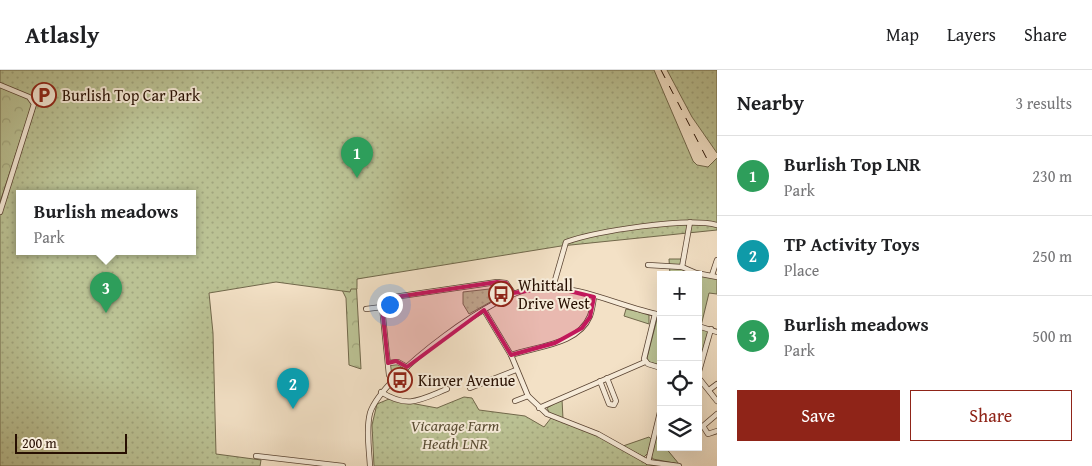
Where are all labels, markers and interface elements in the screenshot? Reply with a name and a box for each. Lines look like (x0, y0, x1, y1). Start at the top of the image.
text: Atlasly (25, 17, 99, 52)
text: Map (886, 21, 919, 48)
text: Layers (947, 21, 996, 48)
text: Share (1024, 21, 1067, 48)
parking icon: Burlish Top Car Park (31, 82, 57, 108)
place label: Burlish Top Car Park (62, 83, 201, 107)
text: Nearby (737, 87, 804, 118)
text: 3 results (1015, 91, 1072, 115)
pin: 1 (341, 137, 373, 178)
text: Burlish Top LNR (784, 150, 921, 178)
text: 1 (749, 164, 757, 188)
text: 230 m (1032, 164, 1072, 188)
text: Park (784, 178, 815, 202)
popup (16, 190, 196, 255)
text: Burlish meadows (34, 197, 178, 225)
text: Park (34, 225, 65, 249)
text: TP Activity Toys (784, 230, 920, 258)
text: 2 (749, 244, 757, 268)
text: 250 m (1032, 244, 1072, 268)
text: Place (784, 258, 819, 282)
map controls (657, 271, 702, 451)
button: + (657, 271, 702, 316)
pin: 3 (90, 272, 122, 313)
place label: Whittall Drive West (518, 273, 590, 315)
bus stop icon: Whittall Drive West (488, 281, 514, 307)
your location (377, 292, 403, 318)
text: Burlish meadows (784, 310, 929, 338)
button: − (657, 316, 702, 361)
text: 3 (749, 324, 757, 348)
text: 500 m (1032, 324, 1072, 348)
text: Park (784, 338, 815, 362)
button: locate (657, 361, 702, 406)
bus stop icon: Kinver Avenue (387, 367, 413, 393)
pin: 2 (277, 368, 309, 409)
place label: Kinver Avenue (418, 368, 515, 392)
button: Save (737, 390, 900, 441)
button: Share (910, 390, 1072, 441)
button: layers (657, 406, 702, 451)
park label: Vicarage Farm Heath LNR (411, 413, 500, 455)
scale bar (15, 431, 128, 454)
text: 200 m (22, 433, 57, 453)

